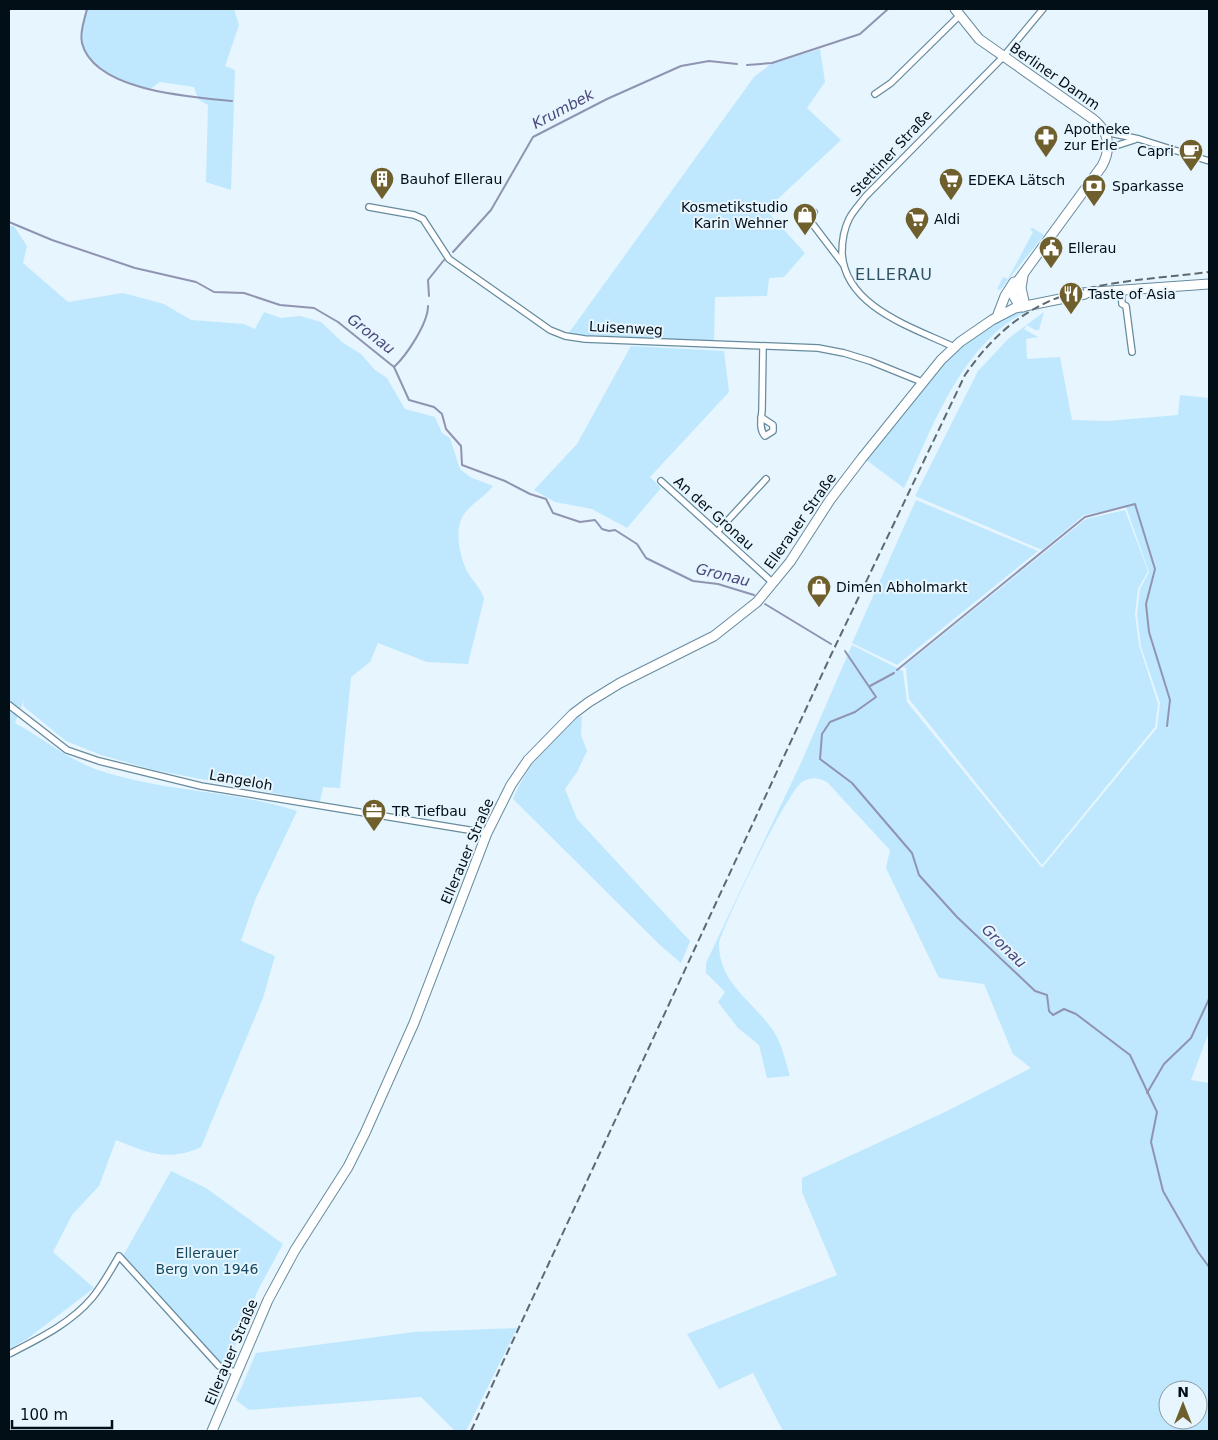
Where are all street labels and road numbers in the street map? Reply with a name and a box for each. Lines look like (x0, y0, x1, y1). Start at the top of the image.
street label: Berliner Damm (1007, 39, 1103, 113)
street label: Stettiner Straße (847, 107, 935, 199)
street label: Luisenweg (589, 318, 663, 338)
street label: Ellerauer Straße (761, 470, 839, 572)
street label: An der Gronau (671, 473, 757, 553)
street label: Langeloh (208, 767, 274, 793)
street label: Ellerauer Straße (437, 796, 497, 906)
street label: Ellerauer Straße (201, 1297, 261, 1407)

